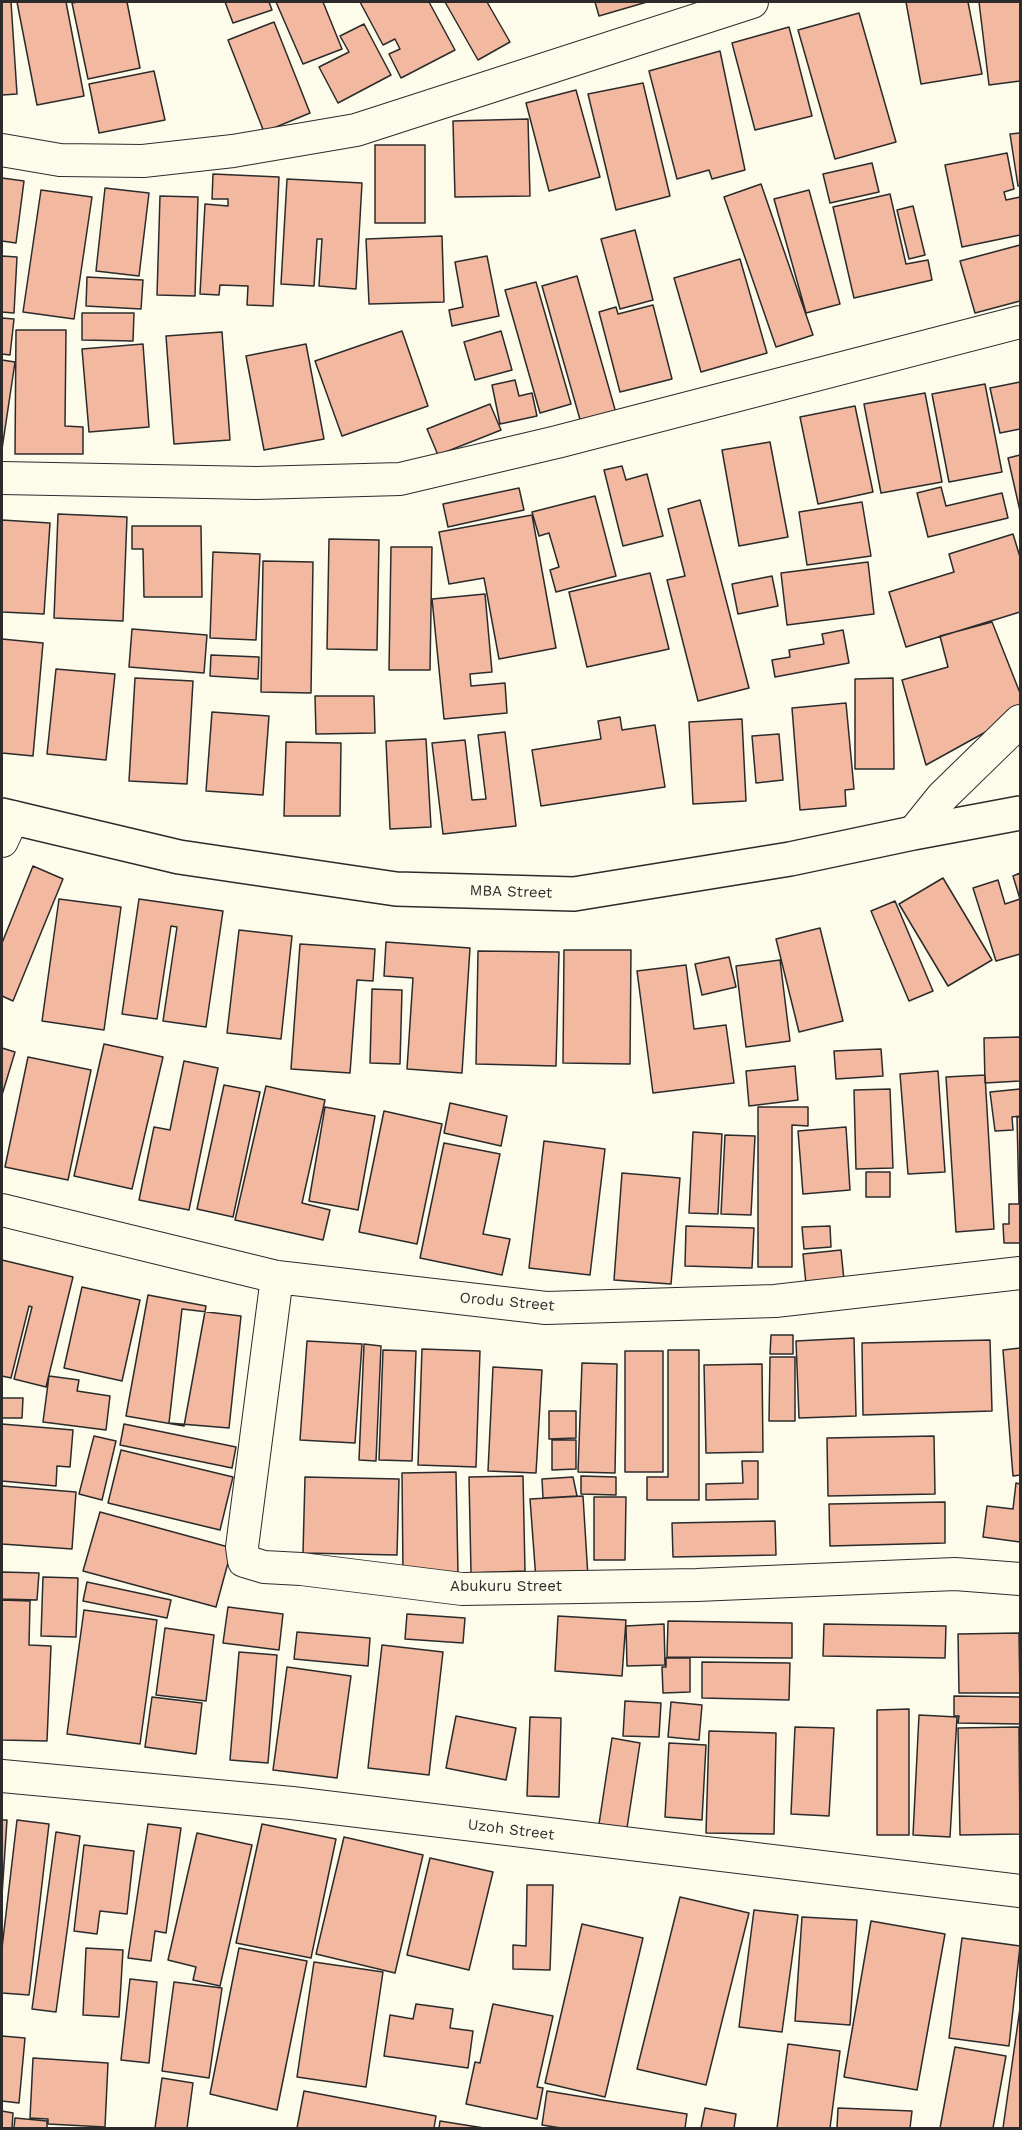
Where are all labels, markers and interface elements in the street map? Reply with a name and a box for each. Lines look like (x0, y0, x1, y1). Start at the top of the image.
street label: MBA Street (469, 882, 553, 902)
street label: Orodu Street (459, 1289, 555, 1315)
street label: Abukuru Street (450, 1578, 562, 1596)
street label: Uzoh Street (467, 1816, 555, 1844)

